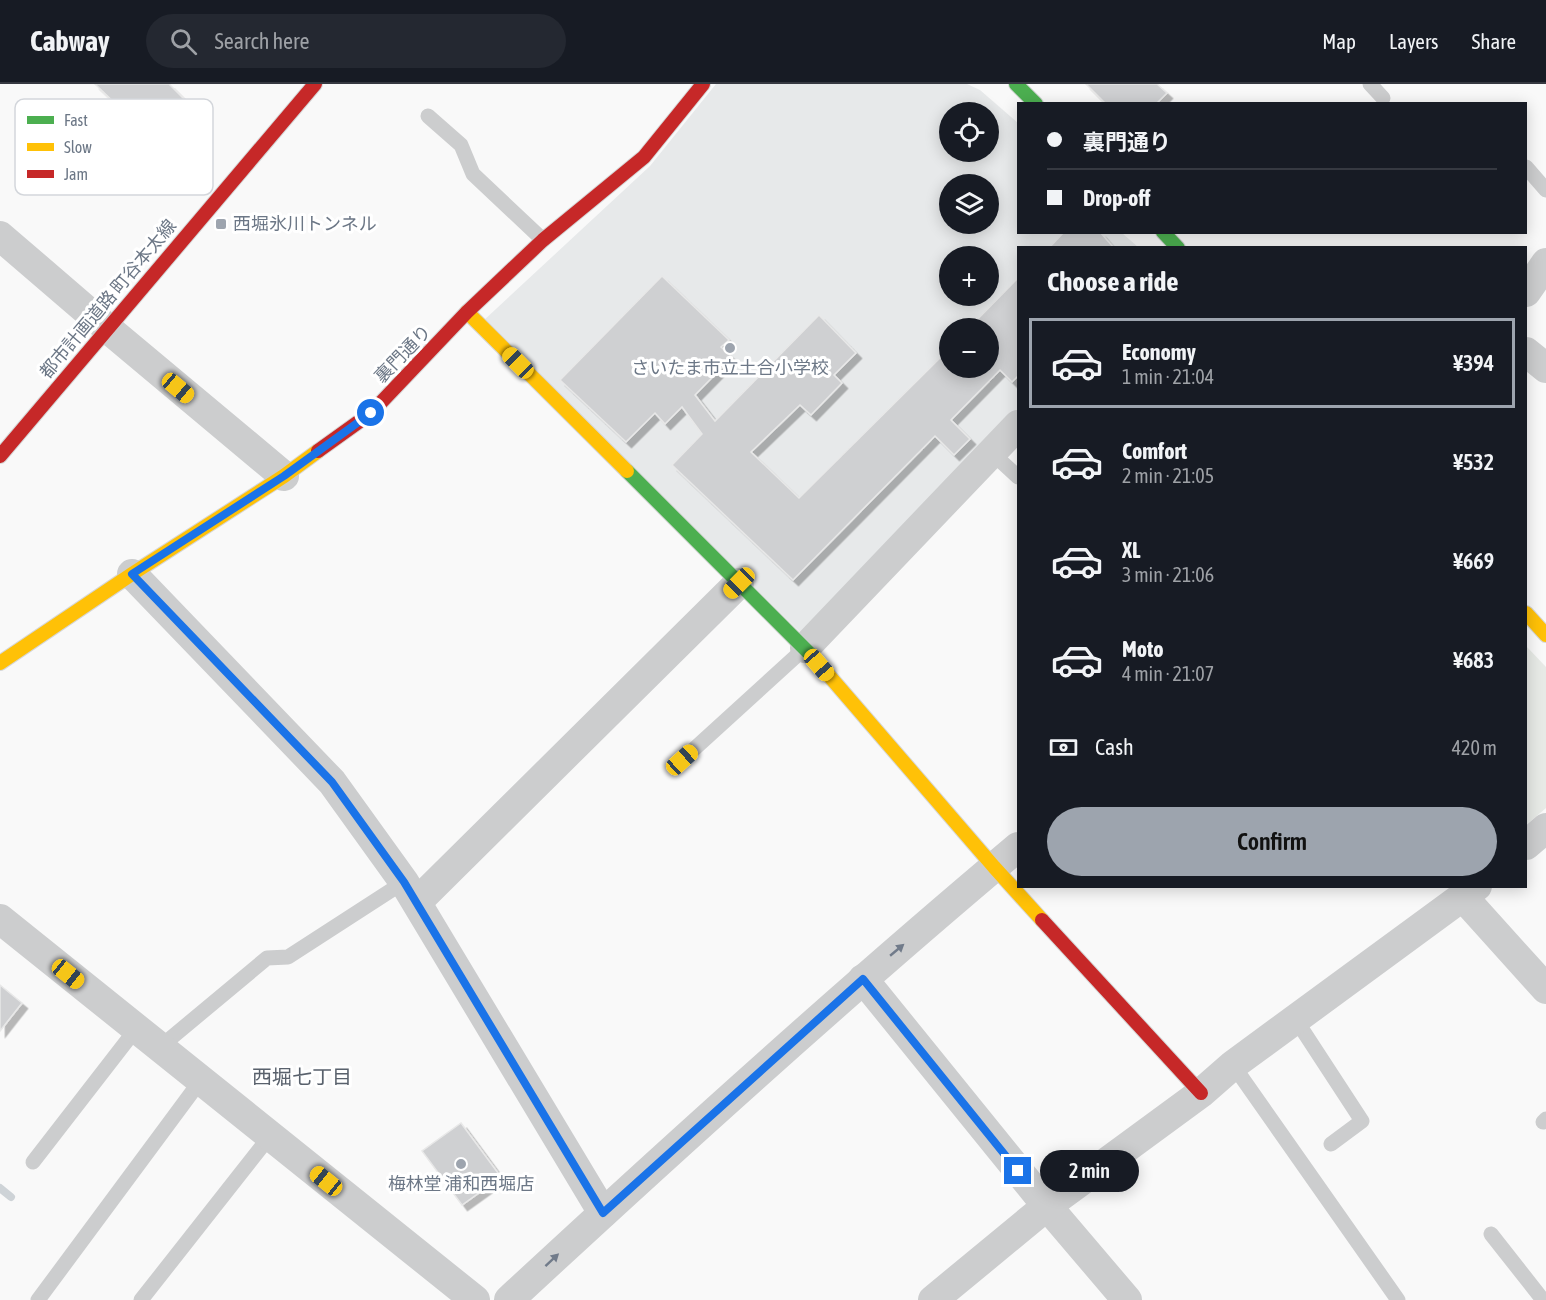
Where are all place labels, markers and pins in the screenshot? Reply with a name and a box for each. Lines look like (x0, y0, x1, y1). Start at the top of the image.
place label: 西堀氷川トンネル (233, 213, 377, 234)
marker: 西堀氷川トンネル (214, 217, 228, 231)
marker: さいたま市立土合小学校 (723, 341, 737, 355)
place label: さいたま市立土合小学校 (631, 357, 829, 378)
marker: 梅林堂 浦和西堀店 (454, 1157, 468, 1171)
place label: 梅林堂 浦和西堀店 (388, 1173, 534, 1194)

